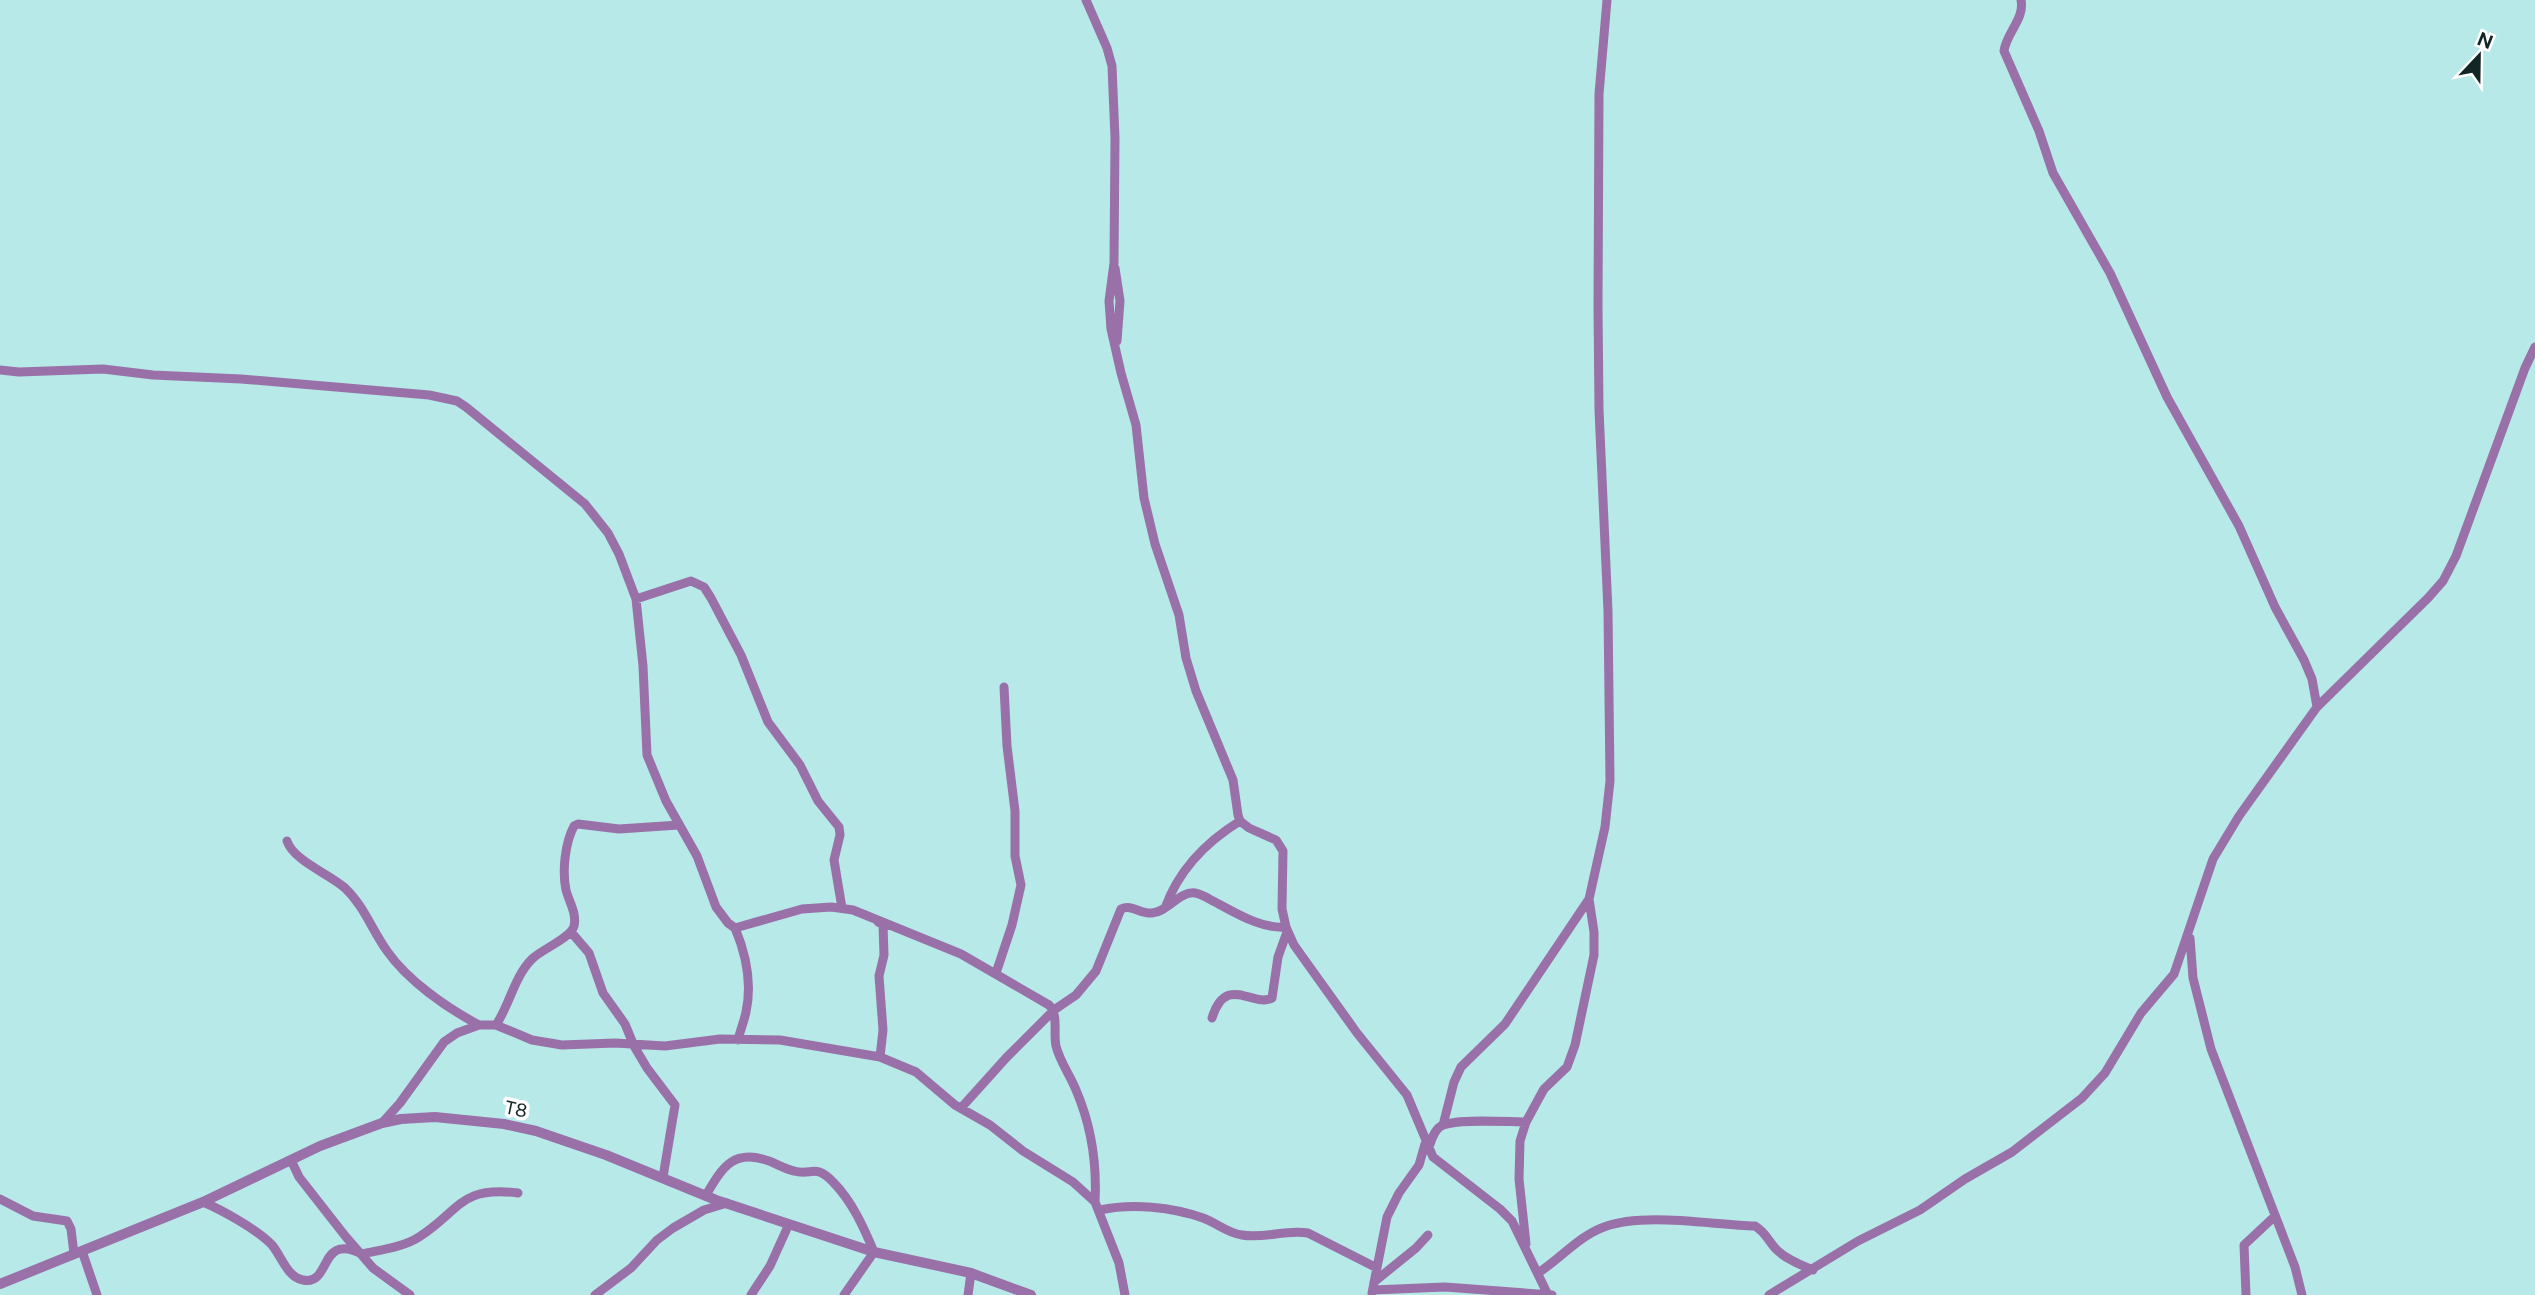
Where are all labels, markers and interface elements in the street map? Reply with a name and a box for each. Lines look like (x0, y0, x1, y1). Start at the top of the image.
north arrow (2444, 21, 2514, 91)
text: N (2474, 27, 2496, 53)
street label: T8 (503, 1096, 529, 1122)

